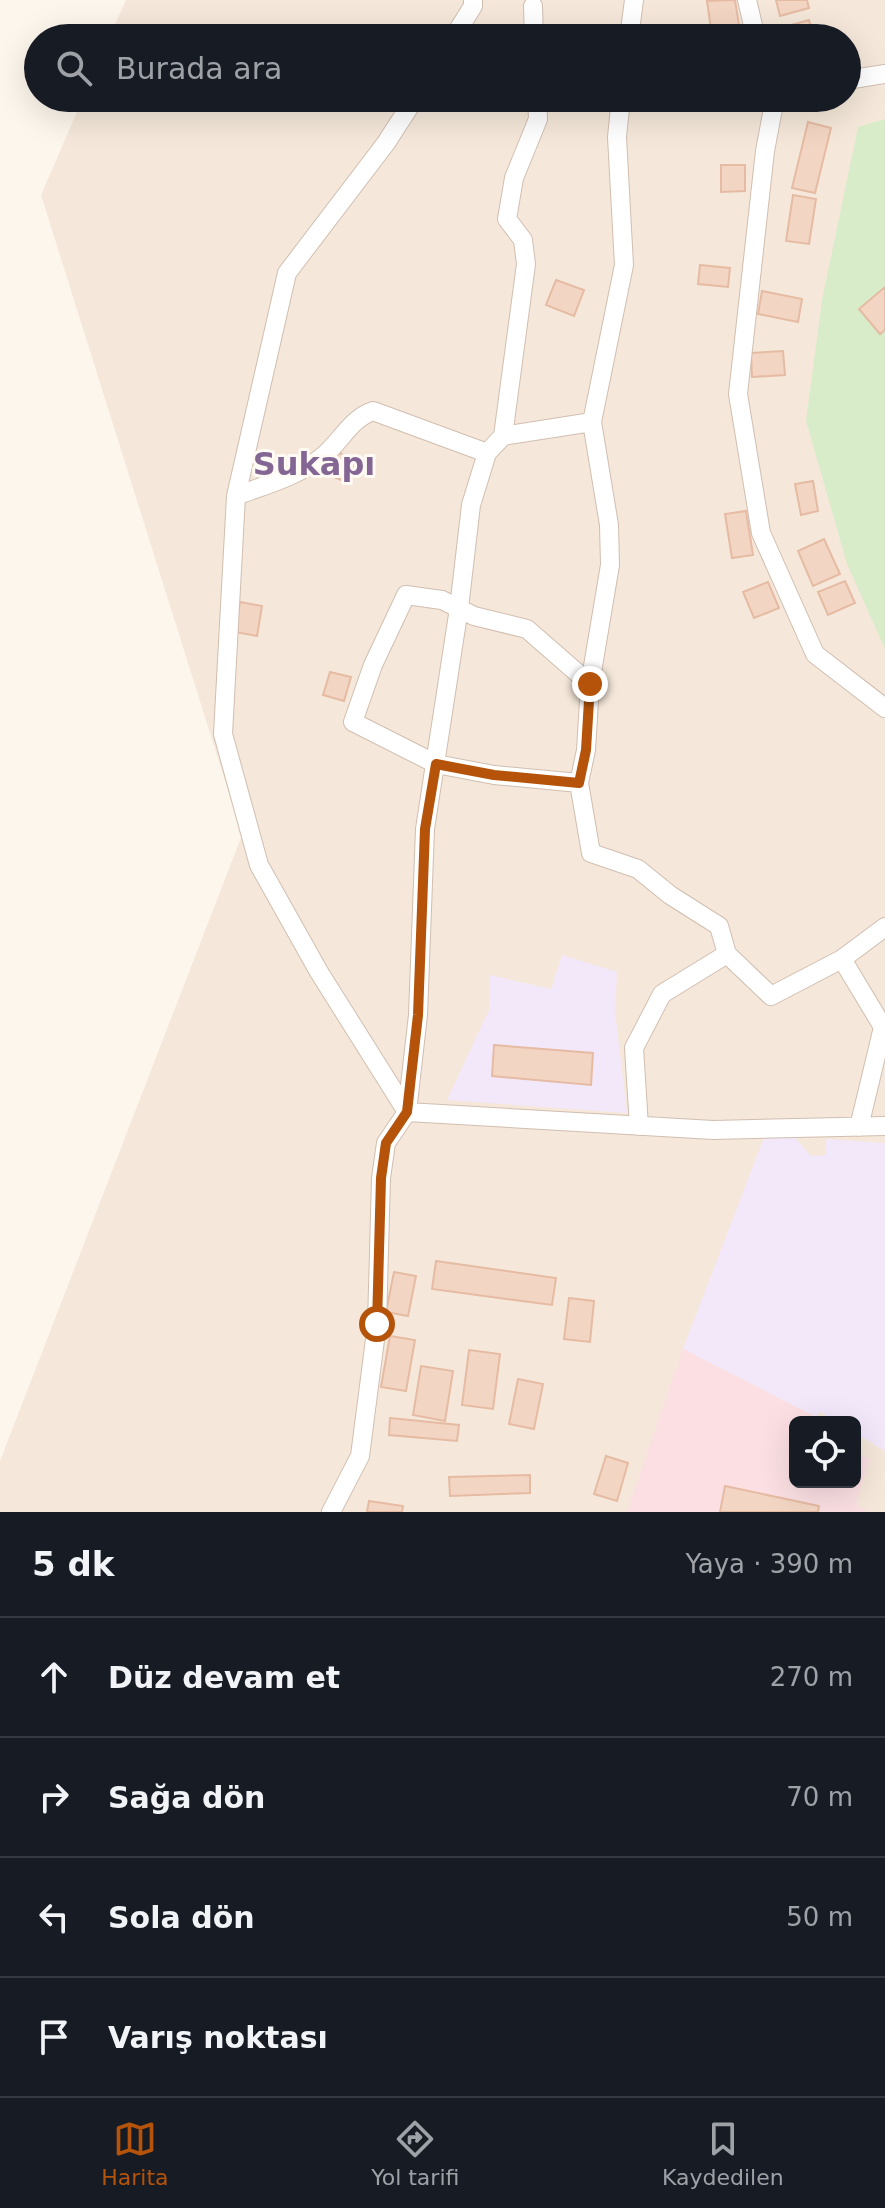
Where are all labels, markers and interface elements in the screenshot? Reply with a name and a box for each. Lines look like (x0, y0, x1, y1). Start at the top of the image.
search box (24, 24, 861, 112)
icon: search (52, 46, 96, 90)
text: Burada ara (116, 51, 282, 86)
district label: Sukapı (253, 445, 375, 483)
route end (572, 666, 608, 702)
route start (359, 1306, 395, 1342)
map controls (789, 1416, 861, 1488)
button: locate (789, 1416, 861, 1488)
text: 5 dk (32, 1544, 114, 1584)
text: Yaya · 390 m (685, 1549, 853, 1579)
icon: ahead (32, 1655, 76, 1699)
text: Düz devam et (108, 1660, 340, 1695)
text: 270 m (770, 1662, 853, 1692)
icon: right (32, 1775, 76, 1819)
text: Sağa dön (108, 1780, 265, 1815)
text: 70 m (786, 1782, 853, 1812)
icon: left (32, 1895, 76, 1939)
text: Sola dön (108, 1900, 255, 1935)
text: 50 m (786, 1902, 853, 1932)
icon: arrive (32, 2015, 76, 2059)
text: Varış noktası (108, 2020, 328, 2055)
tab: Harita (101, 2117, 169, 2190)
tab: Yol tarifi (371, 2117, 459, 2190)
tab: Kaydedilen (662, 2117, 784, 2190)

